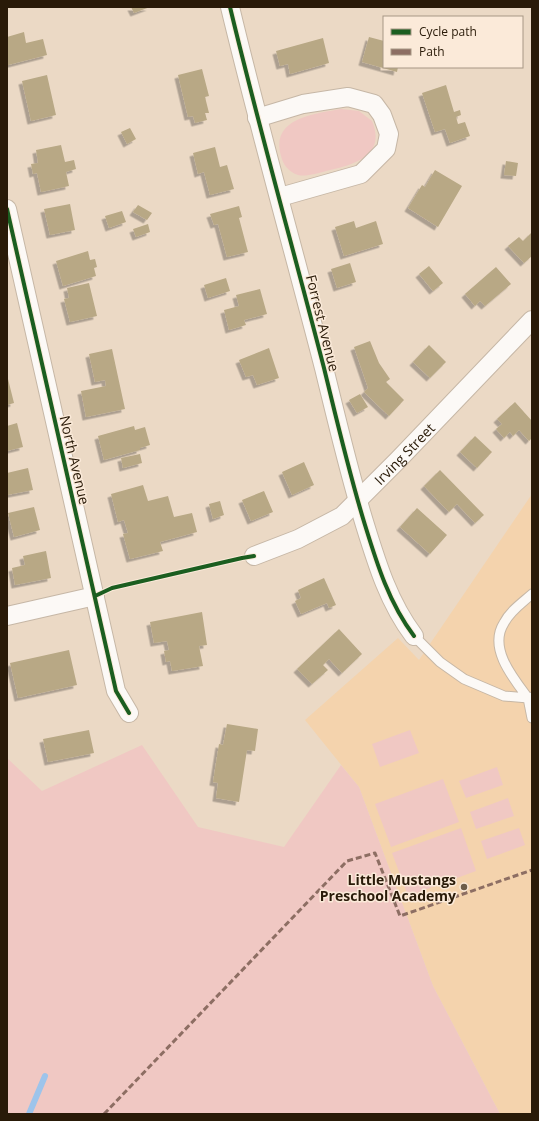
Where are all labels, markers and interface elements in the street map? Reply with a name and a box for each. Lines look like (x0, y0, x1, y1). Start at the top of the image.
legend (383, 16, 523, 68)
text: Cycle path (419, 23, 477, 40)
text: Path (419, 43, 445, 60)
street label: Forrest Avenue (302, 273, 344, 373)
street label: North Avenue (56, 414, 94, 506)
street label: Irving Street (370, 418, 438, 488)
place label: Little Mustangs Preschool Academy (320, 870, 456, 905)
marker: Little Mustangs Preschool Academy (459, 882, 469, 892)

